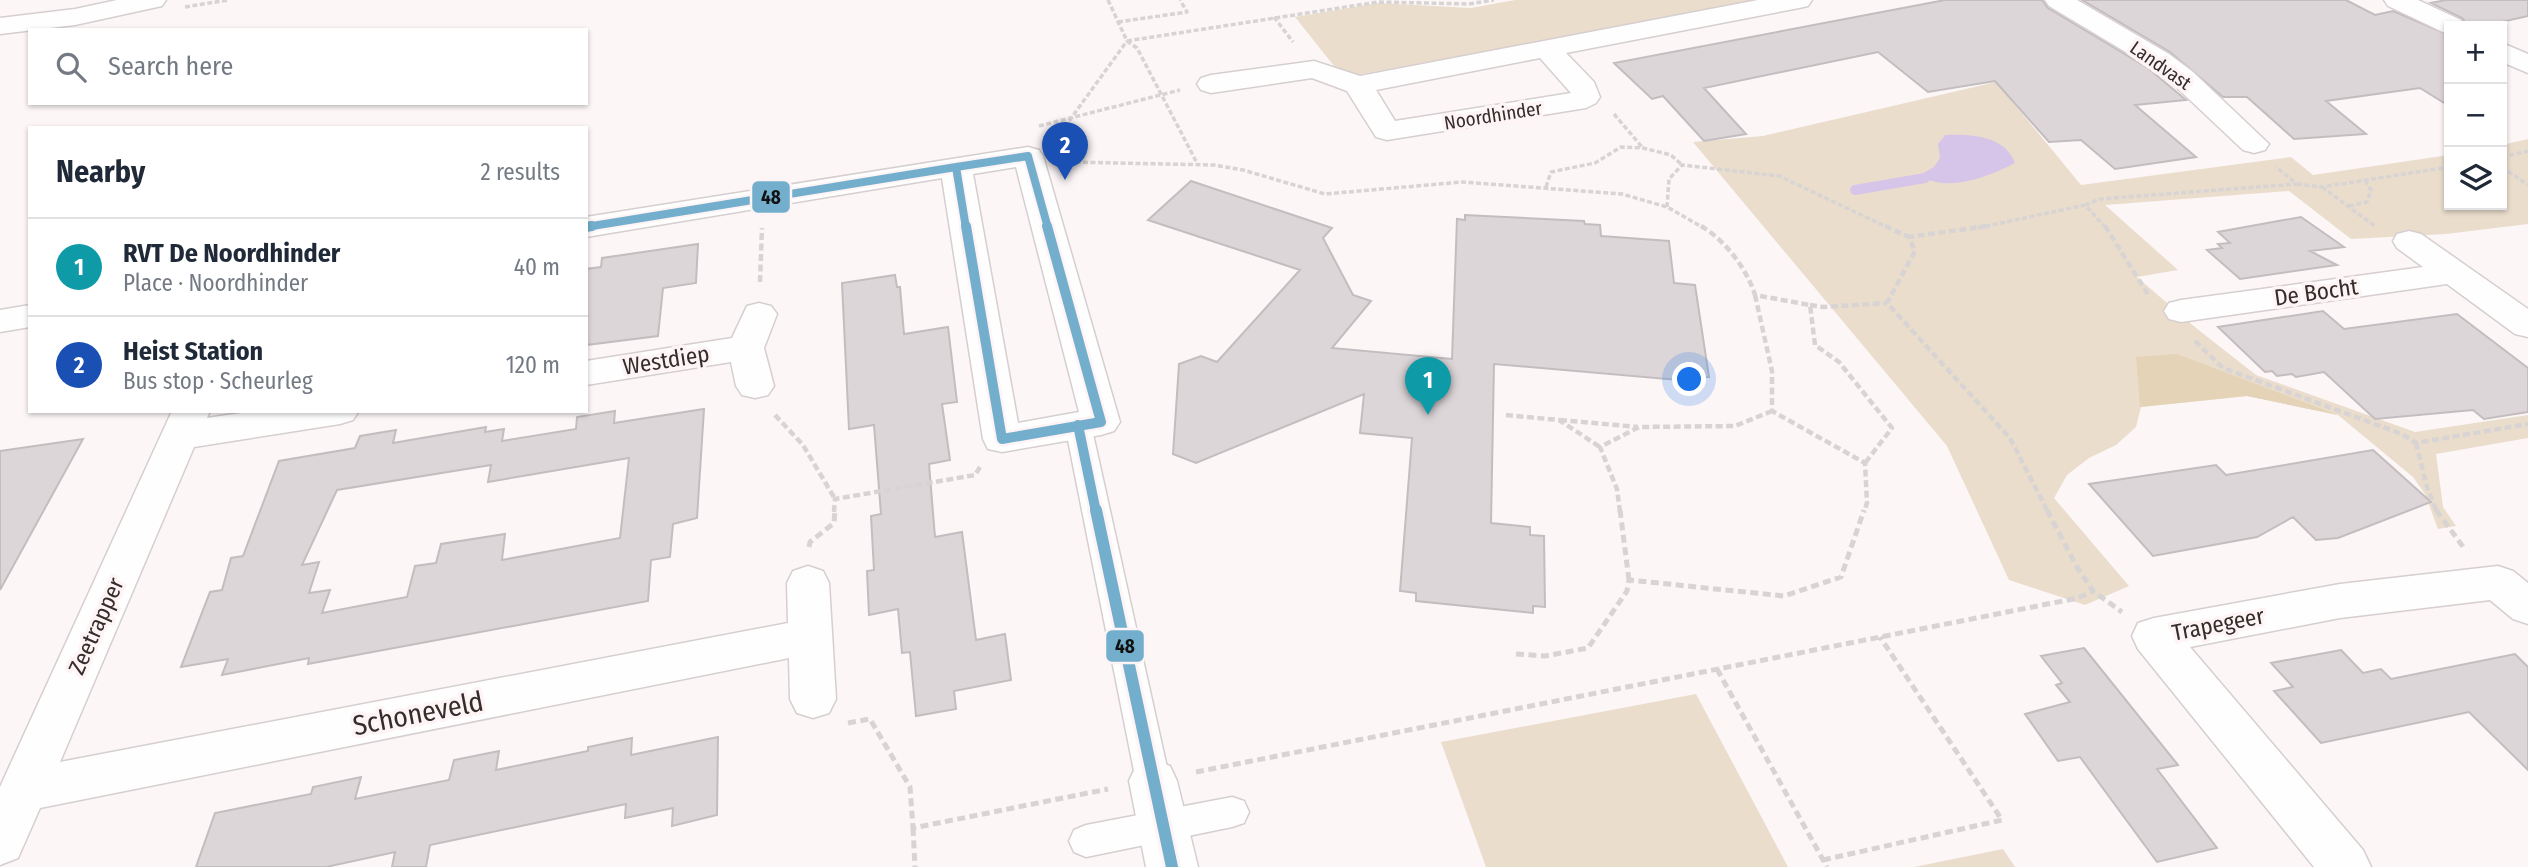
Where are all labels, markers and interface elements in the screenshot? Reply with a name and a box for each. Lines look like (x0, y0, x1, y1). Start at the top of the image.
map controls (2444, 21, 2507, 210)
button: + (2444, 21, 2507, 84)
search box (28, 28, 588, 105)
street label: Landvast (2126, 36, 2196, 95)
icon: search (52, 48, 90, 86)
text: Search here (108, 51, 233, 82)
button: − (2444, 84, 2507, 147)
street label: Noordhinder (1442, 96, 1544, 135)
pin: 2 (1042, 122, 1088, 180)
button: layers (2444, 147, 2507, 210)
text: Nearby (56, 154, 145, 190)
text: 2 results (480, 158, 560, 186)
line badge: 48 (751, 180, 791, 214)
text: 48 (761, 186, 781, 209)
text: RVT De Noordhinder (123, 238, 340, 269)
text: 1 (74, 253, 84, 281)
text: 40 m (514, 253, 560, 281)
text: Place · Noordhinder (123, 269, 308, 297)
street label: De Bocht (2272, 272, 2360, 312)
text: Heist Station (123, 336, 263, 367)
street label: Westdiep (621, 339, 711, 381)
text: 2 (74, 351, 84, 379)
text: 120 m (506, 351, 560, 379)
pin: 1 (1405, 357, 1451, 415)
your location (1672, 362, 1706, 396)
text: Bus stop · Scheurleg (123, 367, 313, 395)
street label: Zeetrapper (62, 573, 130, 679)
street label: Trapegeer (2170, 601, 2266, 647)
line badge: 48 (1105, 629, 1145, 663)
text: 48 (1115, 635, 1135, 658)
street label: Schoneveld (350, 685, 486, 742)

